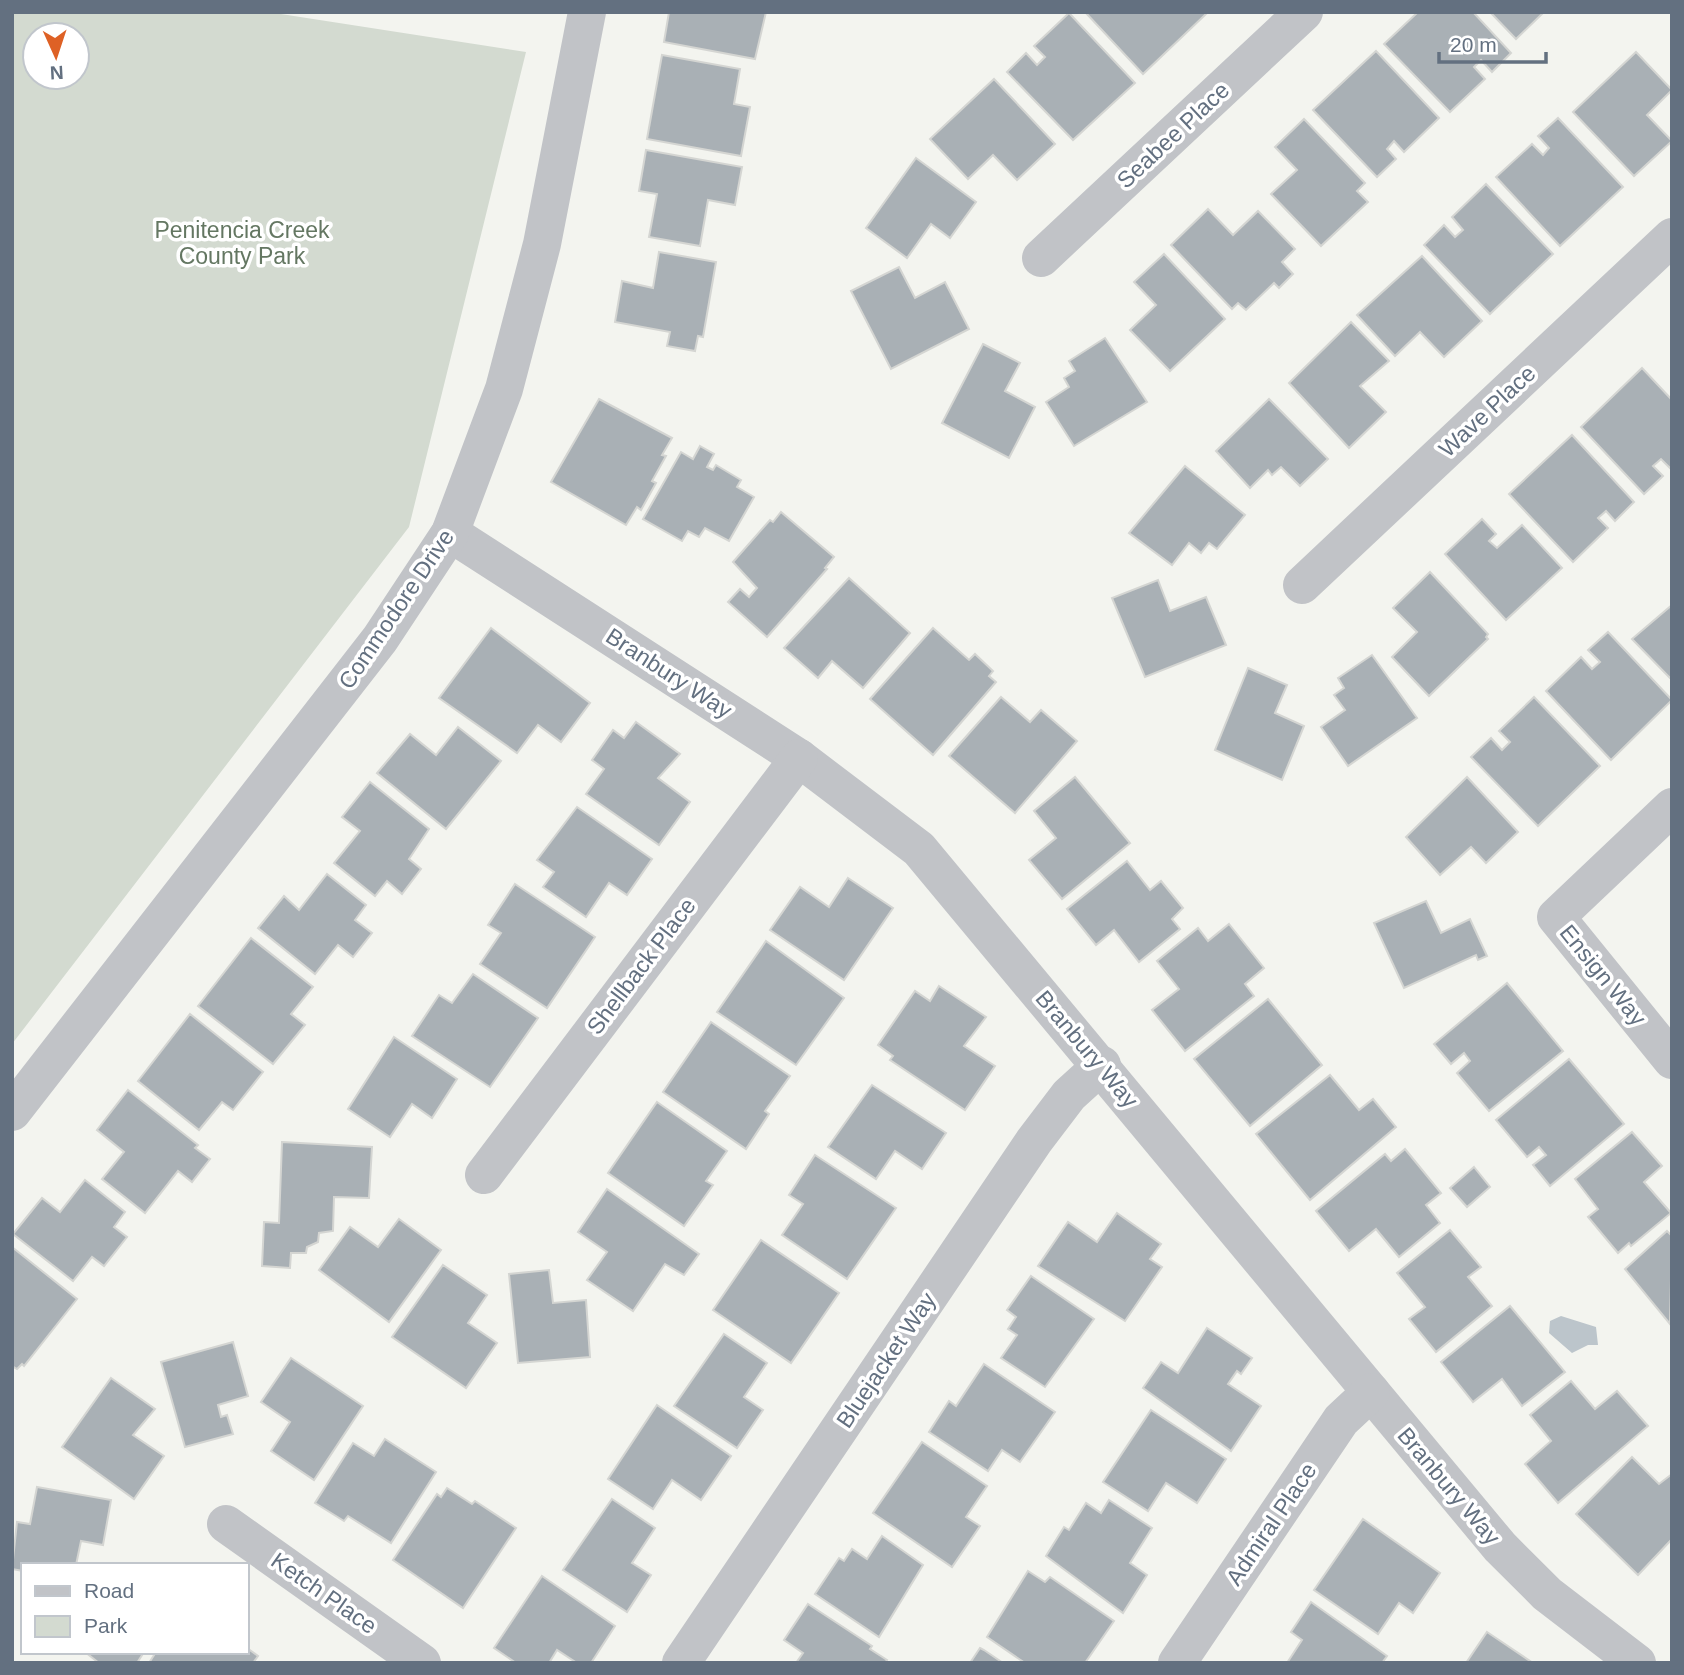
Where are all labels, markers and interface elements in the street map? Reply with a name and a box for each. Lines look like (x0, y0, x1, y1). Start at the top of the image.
north arrow (21, 21, 91, 91)
scale bar (1439, 21, 1546, 65)
text: 20 m (1450, 33, 1497, 56)
text: N (49, 62, 64, 83)
street label: Seabee Place (1112, 77, 1234, 193)
park label: Penitencia Creek County Park (154, 217, 330, 269)
street label: Wave Place (1434, 360, 1540, 462)
street label: Commodore Drive (333, 524, 459, 694)
street label: Branbury Way (601, 623, 737, 724)
street label: Shellback Place (581, 893, 701, 1039)
street label: Ensign Way (1555, 919, 1652, 1031)
street label: Branbury Way (1030, 985, 1144, 1113)
street label: Bluejacket Way (831, 1287, 941, 1433)
street label: Branbury Way (1392, 1422, 1506, 1550)
street label: Admiral Place (1221, 1458, 1321, 1590)
street label: Ketch Place (266, 1547, 382, 1639)
legend (21, 1563, 248, 1654)
text: Road (84, 1579, 134, 1602)
text: Park (84, 1614, 128, 1637)

